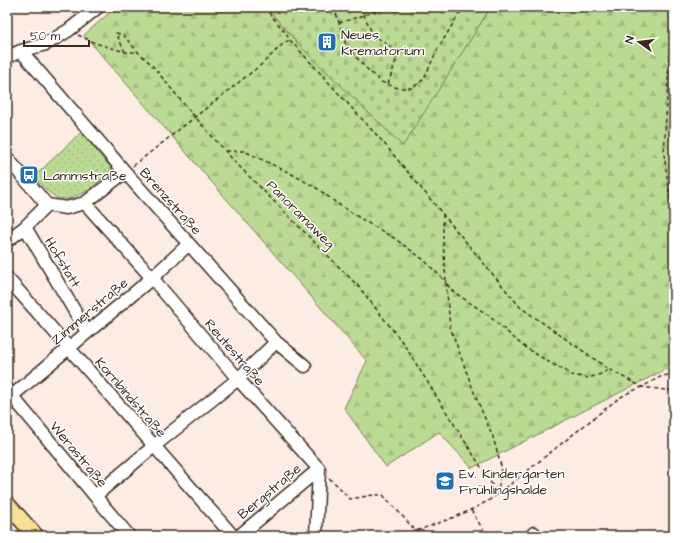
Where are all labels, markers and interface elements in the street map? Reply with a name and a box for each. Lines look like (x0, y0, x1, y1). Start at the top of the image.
scale bar (24, 22, 89, 48)
north arrow (619, 22, 659, 62)
place label: Neues Krematorium (341, 25, 424, 61)
text: 50 m (30, 28, 61, 45)
building icon: Neues Krematorium (316, 31, 338, 53)
text: N (622, 34, 638, 45)
bus stop icon: Lammstraße (18, 164, 40, 186)
street label: Brenzstraße (135, 164, 206, 240)
place label: Lammstraße (43, 166, 127, 186)
street label: Panoramaweg (261, 176, 339, 254)
street label: Hofstatt (39, 233, 85, 292)
street label: Zimmerstraße (47, 273, 133, 350)
street label: Reutestraße (199, 315, 269, 391)
street label: Kornbindstraße (90, 353, 171, 442)
street label: Werastraße (45, 417, 112, 492)
street label: Bergstraße (234, 459, 306, 524)
place label: Ev. Kindergarten Frühlingshalde (459, 464, 565, 500)
school or university icon: Ev. Kindergarten Frühlingshalde (434, 470, 456, 492)

